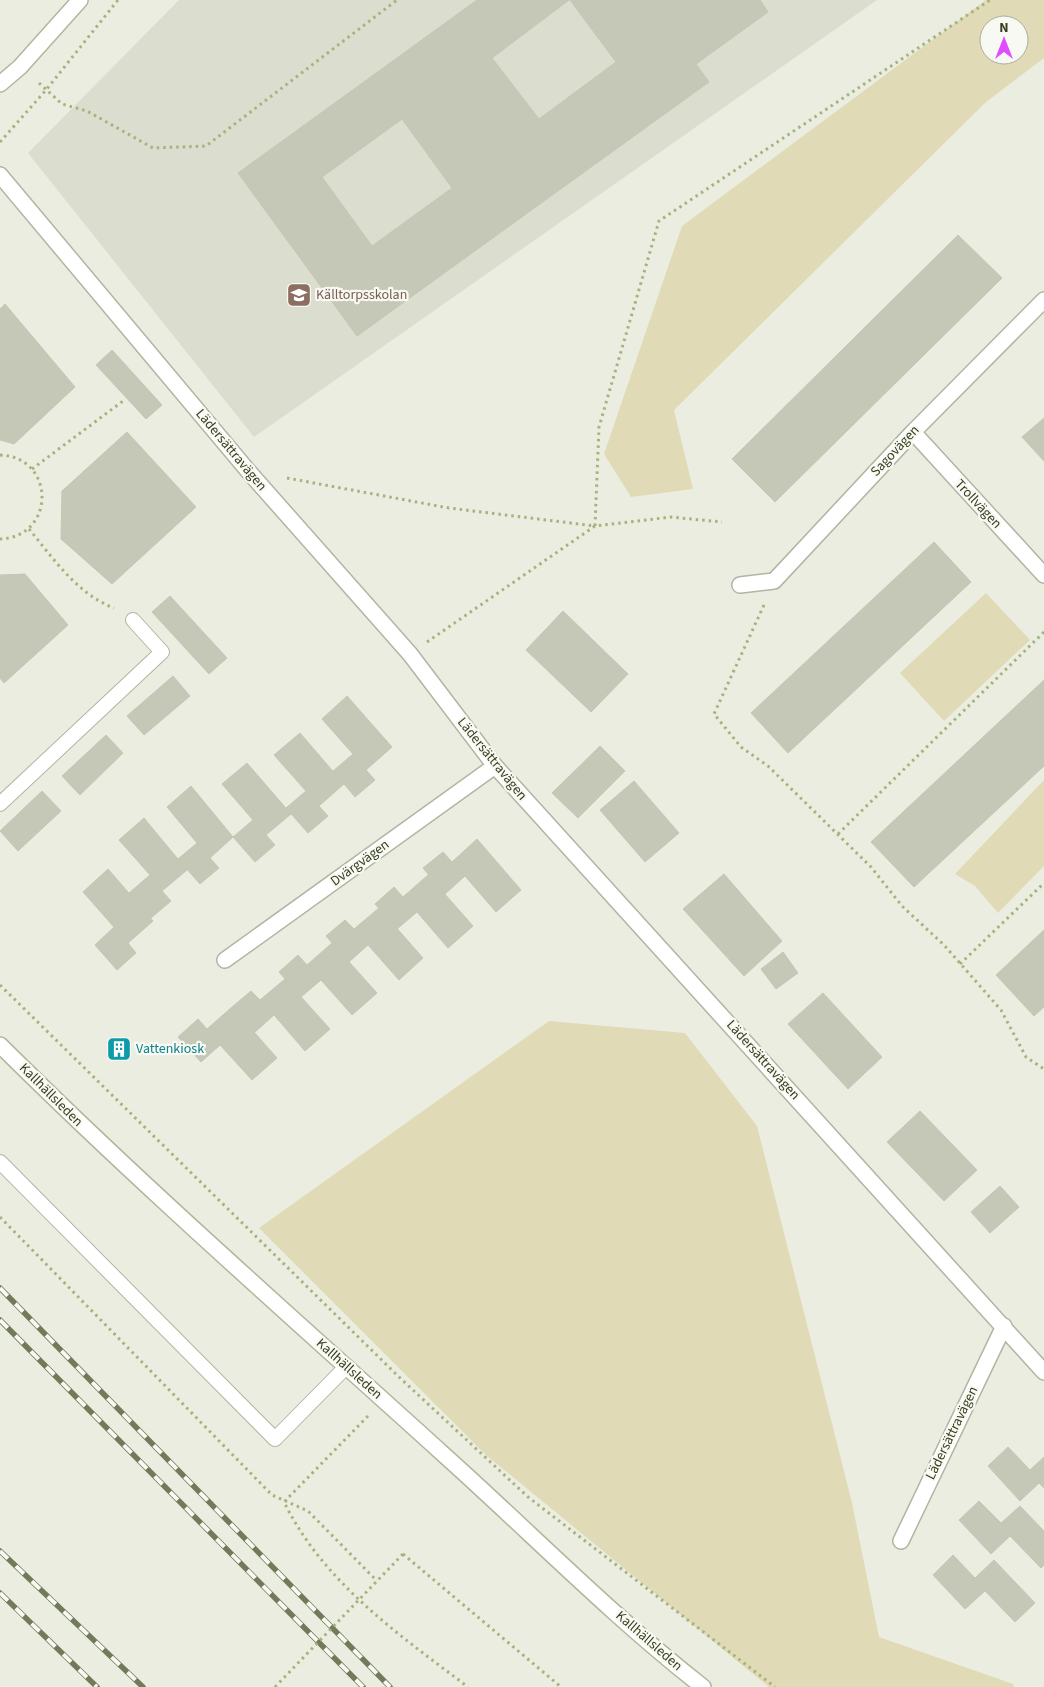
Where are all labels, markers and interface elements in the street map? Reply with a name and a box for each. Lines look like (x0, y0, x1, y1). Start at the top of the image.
north arrow (979, 15, 1029, 65)
text: N (999, 18, 1009, 38)
school or university icon: Källtorpsskolan (286, 282, 312, 308)
place label: Källtorpsskolan (316, 285, 407, 305)
street label: Lädersättravägen (191, 405, 271, 495)
street label: Sagovägen (866, 421, 924, 481)
street label: Trollvägen (950, 475, 1006, 533)
street label: Lädersättravägen (452, 713, 532, 805)
street label: Dvärgvägen (326, 835, 394, 891)
street label: Lädersättravägen (722, 1016, 804, 1104)
building icon: Vattenkiosk (106, 1036, 132, 1062)
place label: Vattenkiosk (136, 1039, 204, 1059)
street label: Kallhällsleden (15, 1059, 87, 1131)
street label: Kallhällsleden (312, 1334, 386, 1404)
street label: Lädersättravägen (921, 1383, 983, 1483)
street label: Kallhällsleden (611, 1606, 687, 1676)

